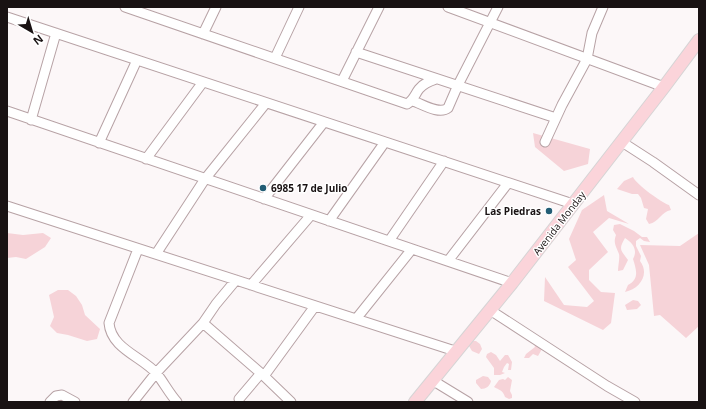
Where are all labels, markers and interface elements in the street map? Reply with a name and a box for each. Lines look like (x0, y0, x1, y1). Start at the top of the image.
north arrow (12, 12, 52, 52)
text: N (30, 32, 47, 49)
place label: 6985 17 de Julio (271, 181, 348, 195)
marker: 6985 17 de Julio (258, 183, 268, 193)
street label: Avenida Monday (530, 187, 589, 258)
place label: Las Piedras (485, 204, 541, 218)
marker: Las Piedras (544, 206, 554, 216)

